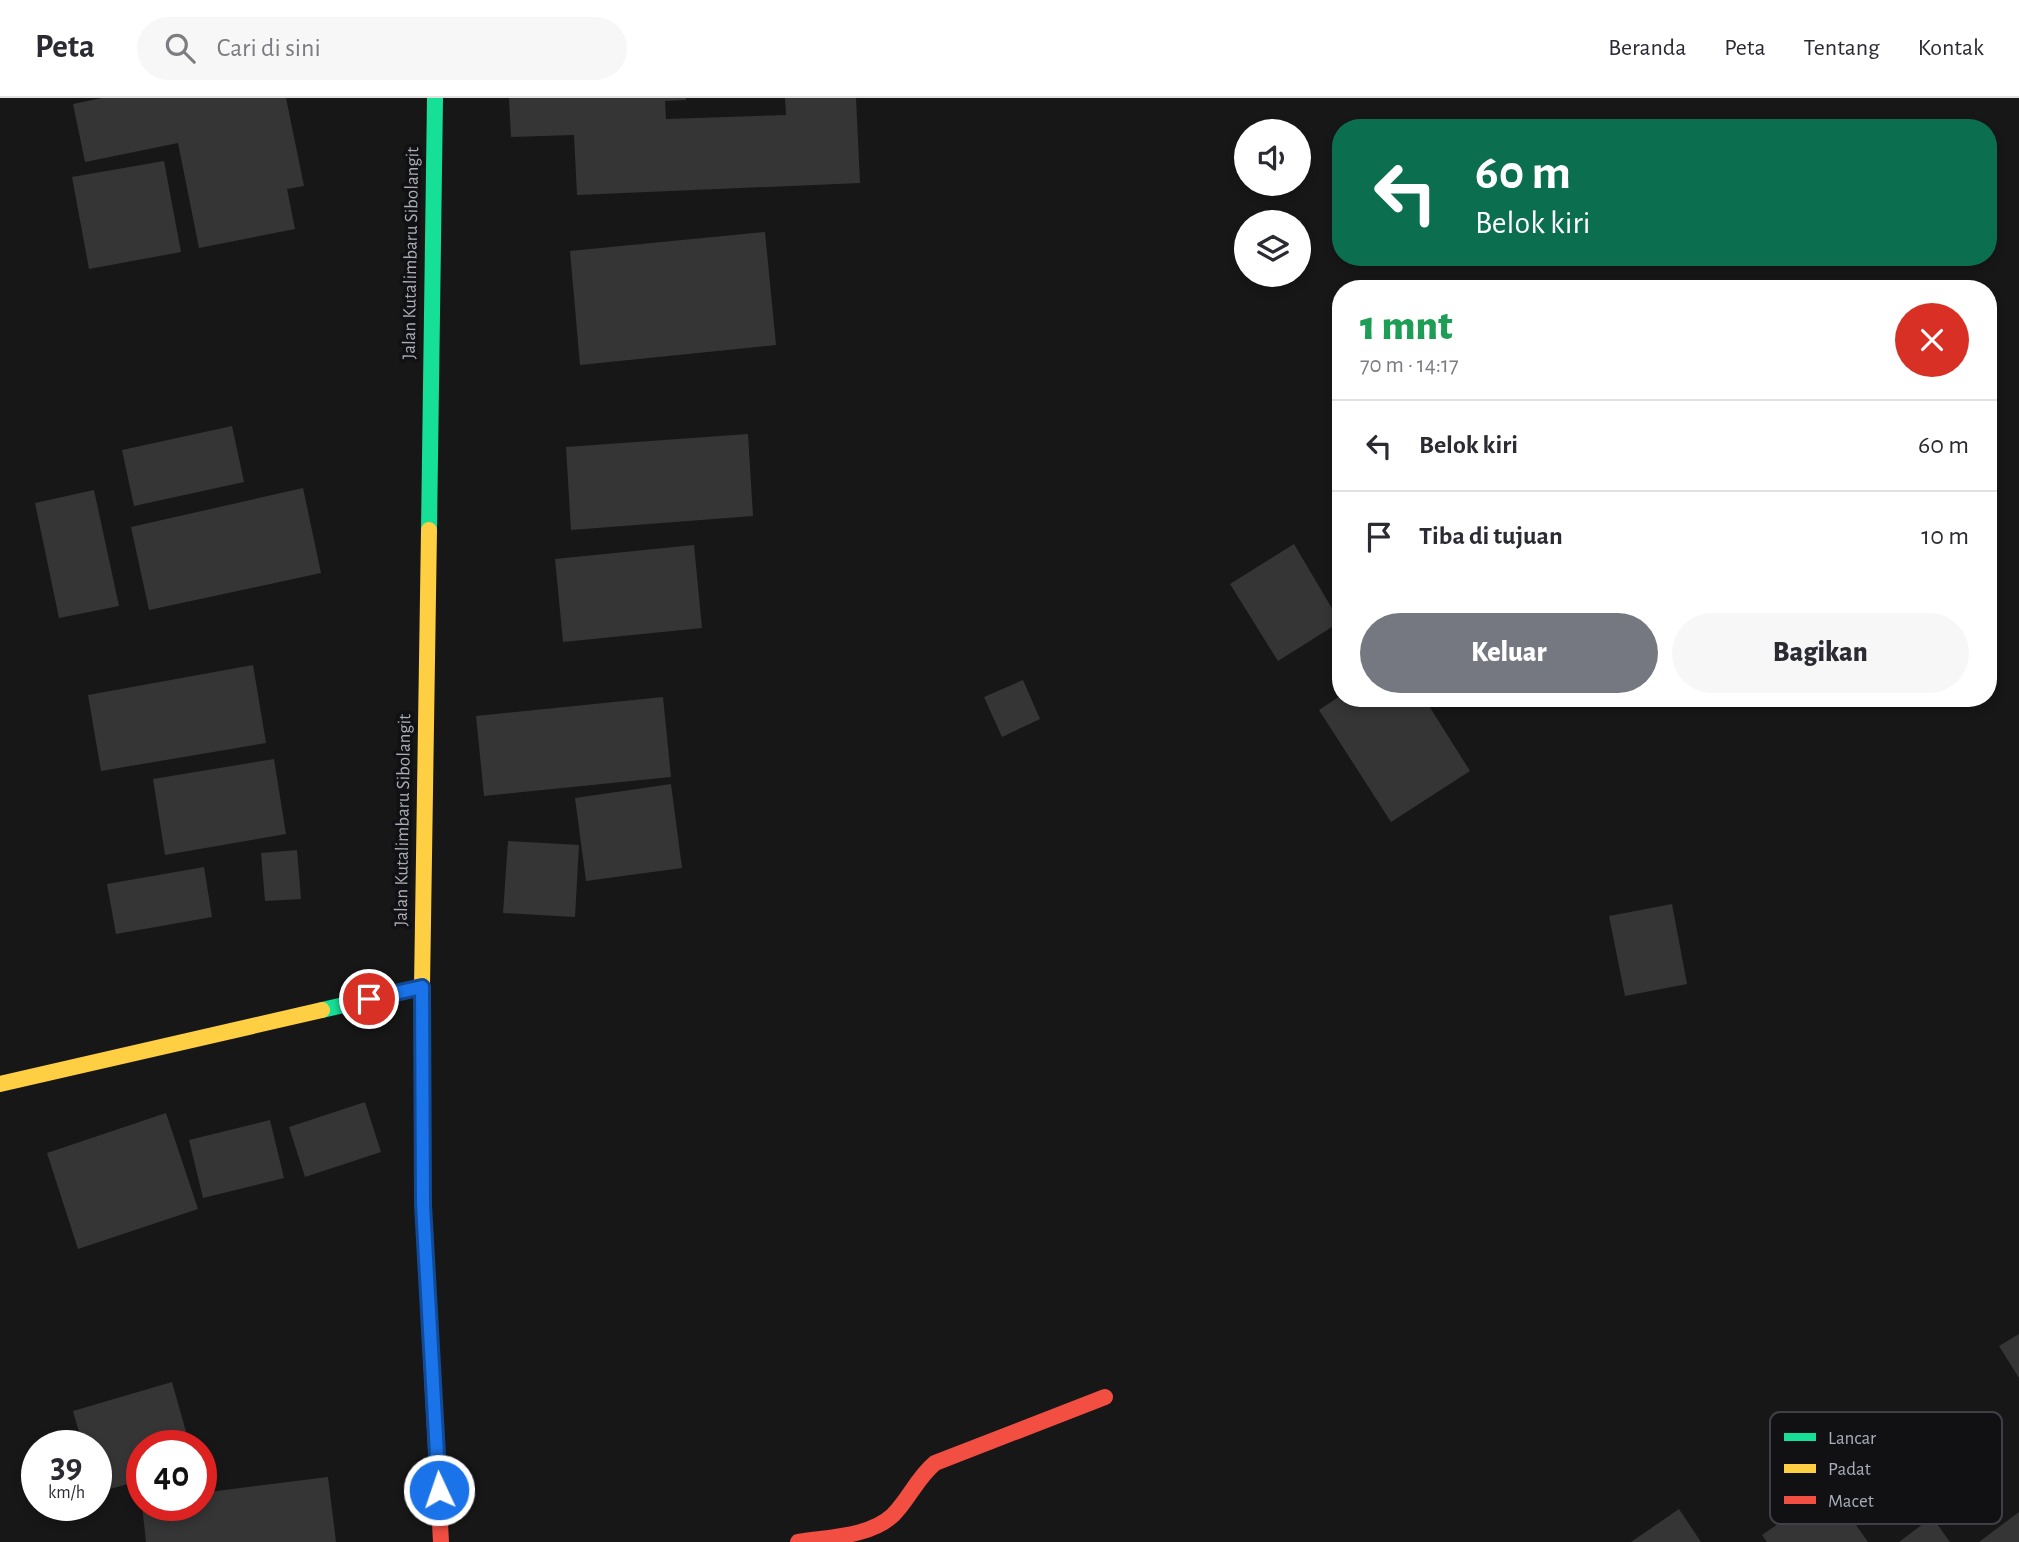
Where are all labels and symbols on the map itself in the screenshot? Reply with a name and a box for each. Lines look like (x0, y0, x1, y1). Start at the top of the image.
street label: Jalan Kutalimbaru Sibolangit (400, 147, 422, 359)
street label: Jalan Kutalimbaru Sibolangit (392, 714, 414, 926)
pin (339, 969, 399, 1029)
legend (1770, 1412, 2002, 1524)
text: Lancar (1828, 1429, 1876, 1448)
speed limit sign: 40 (126, 1430, 217, 1521)
position arrow (402, 1453, 476, 1527)
text: Padat (1828, 1460, 1871, 1479)
text: Macet (1828, 1492, 1874, 1511)

